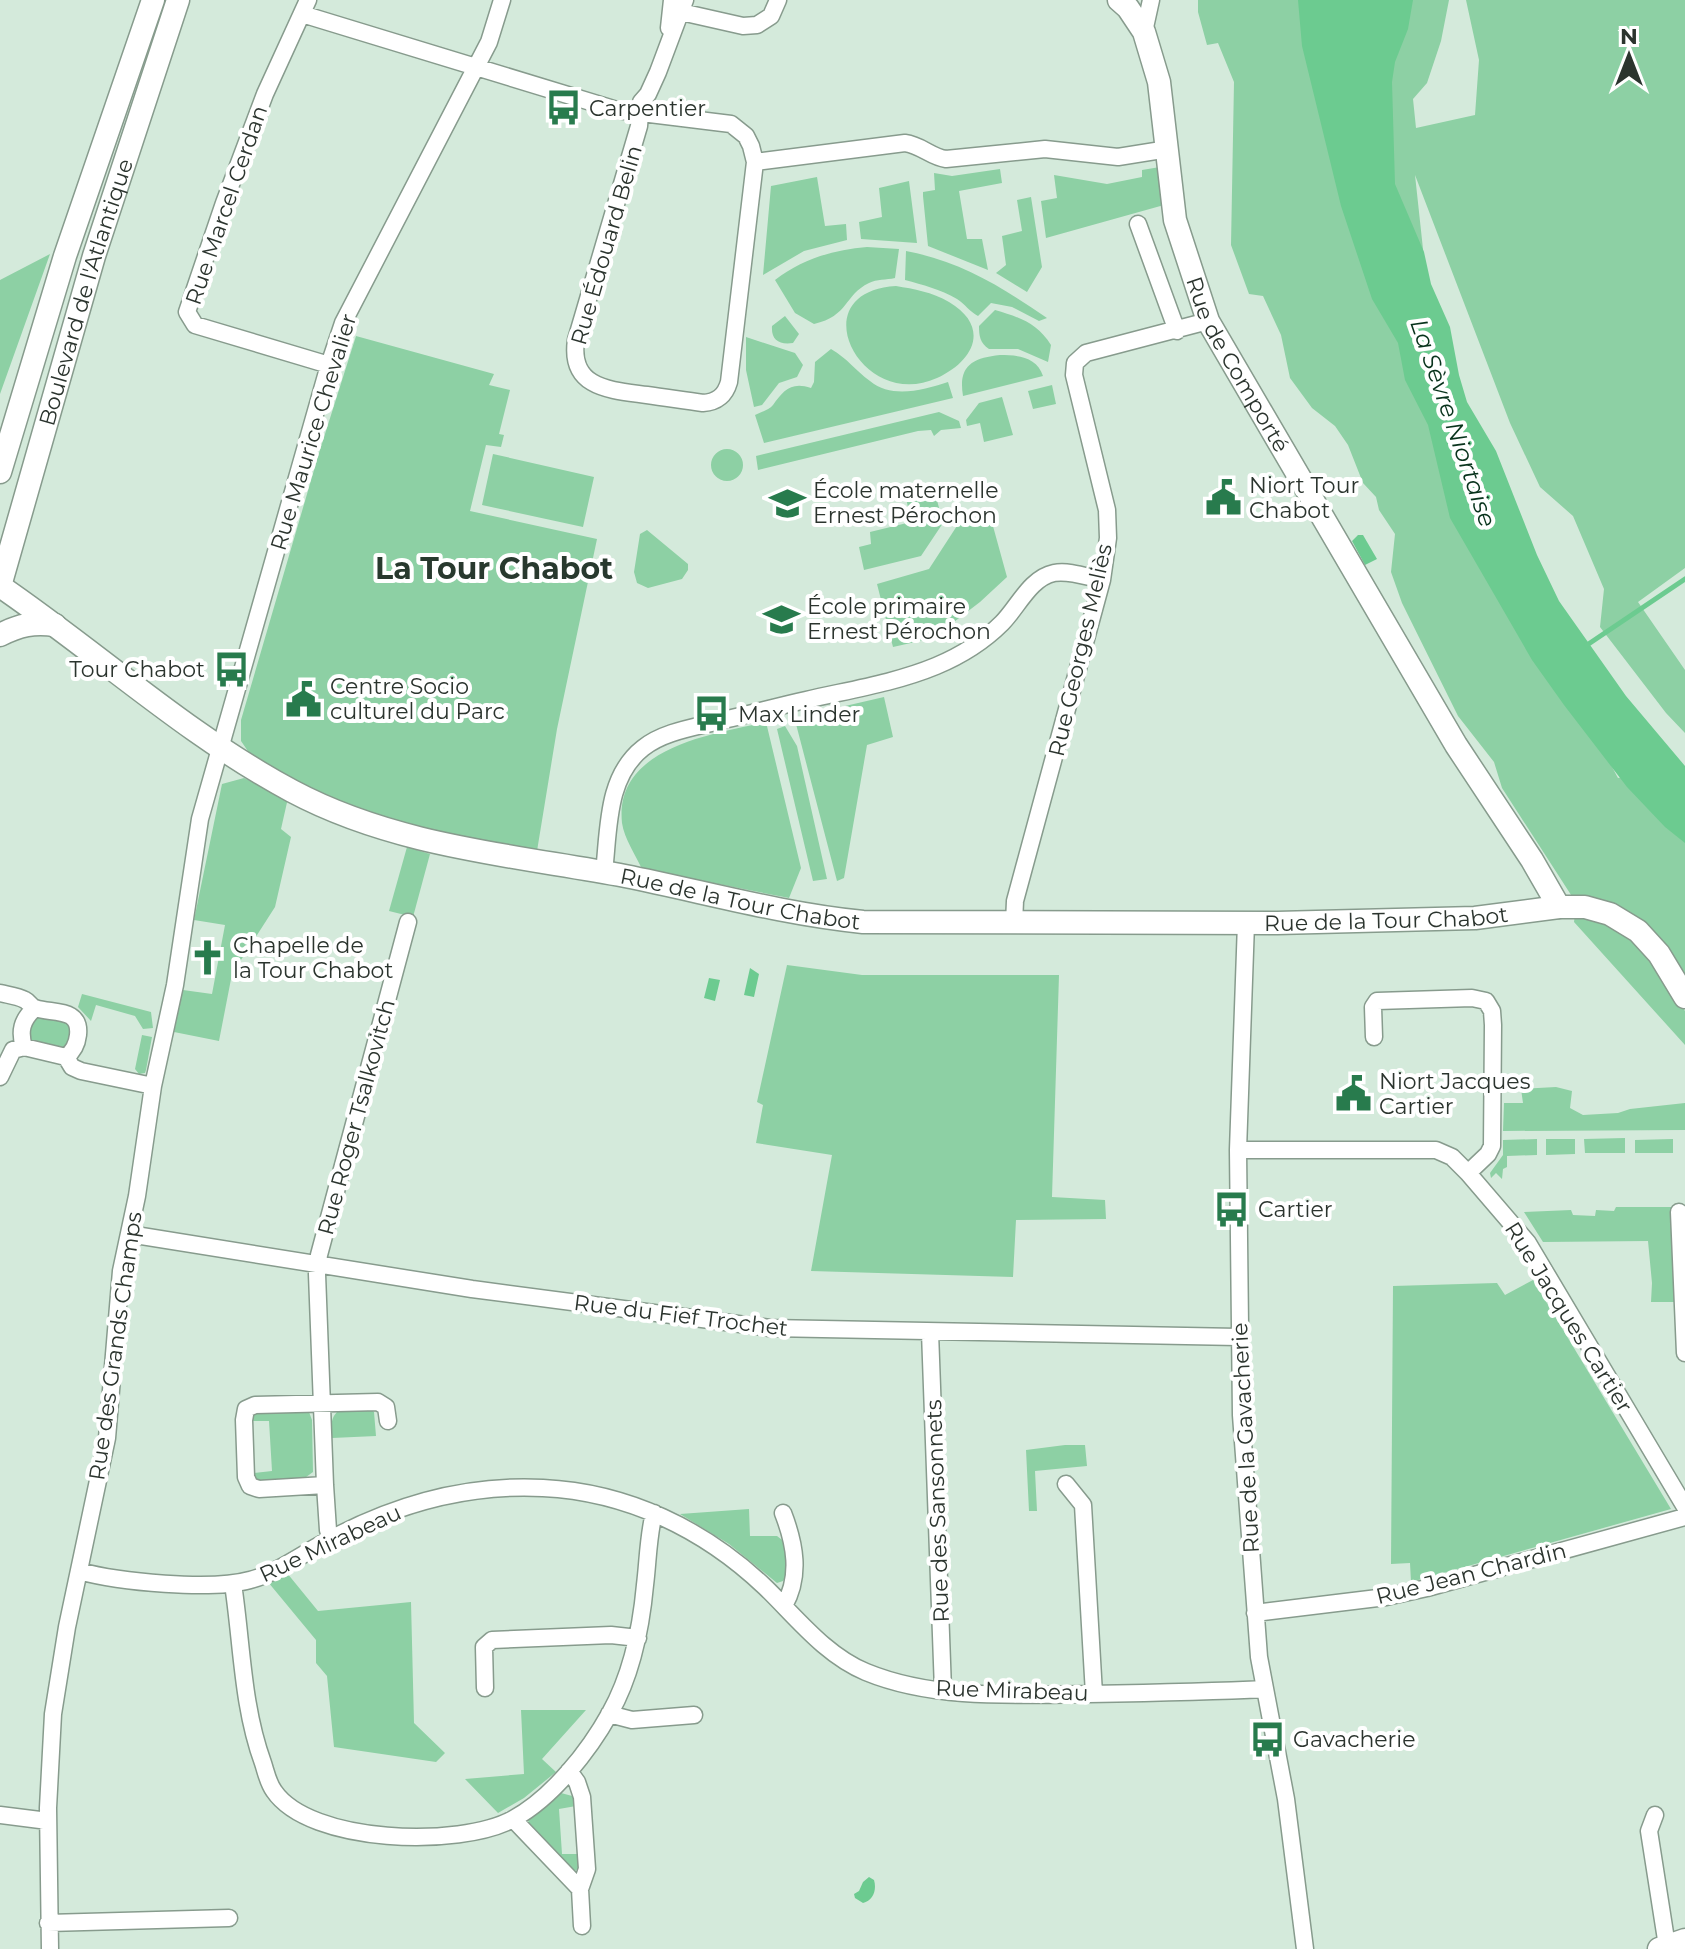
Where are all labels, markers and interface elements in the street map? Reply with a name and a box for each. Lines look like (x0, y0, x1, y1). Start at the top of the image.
north arrow (1589, 16, 1669, 96)
text: N (1620, 23, 1638, 50)
bus stop icon: Carpentier (544, 89, 582, 127)
place label: Carpentier (589, 95, 706, 122)
street label: Rue Marcel Cerdan (180, 102, 273, 308)
street label: Rue Édouard Belin (565, 142, 648, 348)
street label: Boulevard de l'Atlantique (33, 155, 139, 429)
street label: Rue de Comporté (1180, 273, 1295, 457)
street label: Rue Maurice Chevalier (265, 310, 362, 554)
water label: La Sèvre Niortaise (1404, 315, 1503, 531)
place label: Niort Tour Chabot (1249, 472, 1359, 524)
place label: École maternelle Ernest Pérochon (813, 477, 999, 529)
public building icon: Niort Tour Chabot (1204, 479, 1242, 517)
school or university icon: École maternelle Ernest Pérochon (768, 484, 806, 522)
street label: Rue Georges Meliès (1043, 541, 1118, 759)
district label: La Tour Chabot (375, 550, 613, 587)
place label: École primaire Ernest Pérochon (807, 593, 991, 645)
school or university icon: École primaire Ernest Pérochon (762, 600, 800, 638)
bus stop icon: Tour Chabot (212, 650, 250, 688)
place label: Tour Chabot (69, 656, 205, 683)
place label: Centre Socio culturel du Parc (330, 673, 505, 725)
public building icon: Centre Socio culturel du Parc (285, 680, 323, 718)
bus stop icon: Max Linder (693, 695, 731, 733)
place label: Max Linder (738, 701, 860, 728)
street label: Rue de la Tour Chabot (618, 862, 862, 936)
street label: Rue de la Tour Chabot (1264, 901, 1510, 937)
place label: Chapelle de la Tour Chabot (233, 932, 393, 984)
church icon: Chapelle de la Tour Chabot (188, 939, 226, 977)
street label: Rue Roger Tsalkovitch (312, 996, 401, 1238)
place label: Niort Jacques Cartier (1379, 1068, 1531, 1120)
public building icon: Niort Jacques Cartier (1334, 1075, 1372, 1113)
bus stop icon: Cartier (1213, 1190, 1251, 1228)
place label: Cartier (1258, 1196, 1333, 1223)
street label: Rue des Grands Champs (83, 1210, 148, 1482)
street label: Rue Jacques Cartier (1499, 1217, 1638, 1418)
street label: Rue du Fief Trochet (572, 1289, 790, 1342)
street label: Rue de la Gavacherie (1226, 1322, 1265, 1554)
street label: Rue des Sansonnets (920, 1399, 955, 1623)
street label: Rue Mirabeau (255, 1499, 405, 1588)
street label: Rue Jean Chardin (1373, 1537, 1569, 1610)
street label: Rue Mirabeau (935, 1674, 1089, 1707)
bus stop icon: Gavacherie (1248, 1720, 1286, 1758)
place label: Gavacherie (1293, 1726, 1415, 1753)

